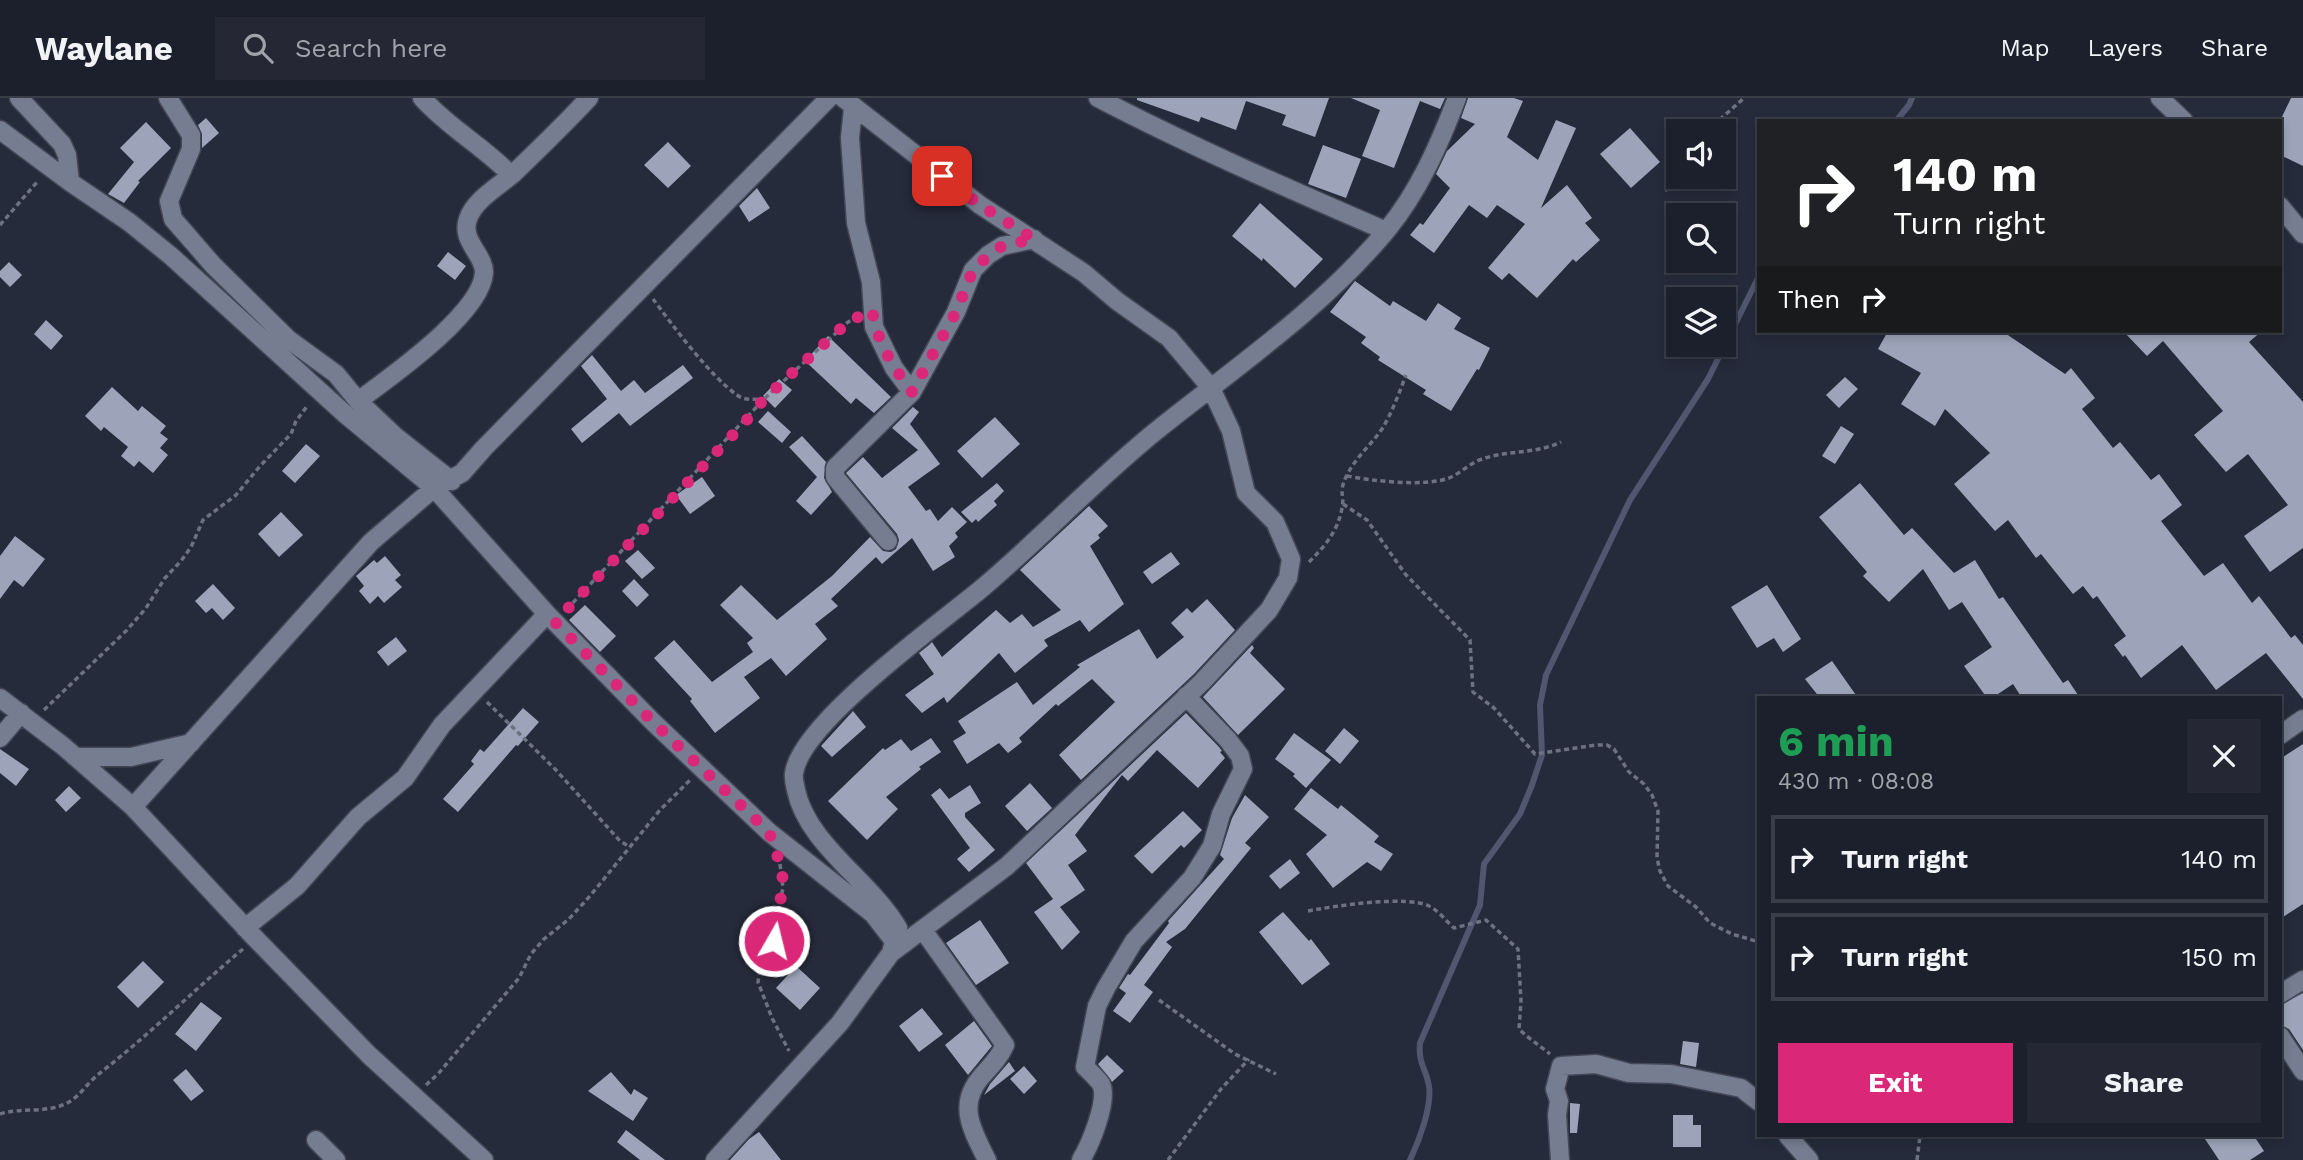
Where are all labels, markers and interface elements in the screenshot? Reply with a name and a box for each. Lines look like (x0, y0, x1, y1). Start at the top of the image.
search box (215, 17, 705, 80)
text: Waylane (35, 29, 173, 68)
icon: search (239, 29, 277, 67)
text: Search here (295, 33, 447, 63)
text: Map (2001, 34, 2049, 62)
text: Layers (2087, 34, 2163, 62)
text: Share (2201, 34, 2268, 62)
map controls (1666, 119, 1736, 357)
button: sound (1666, 119, 1736, 189)
text: 140 m (1893, 145, 2037, 203)
pin (912, 146, 972, 206)
icon: right (1778, 147, 1869, 238)
icon: arrive (923, 157, 961, 195)
button: search (1666, 203, 1736, 273)
text: Turn right (1893, 204, 2045, 242)
icon: right (1854, 280, 1892, 318)
text: Then (1778, 284, 1840, 314)
button: layers (1666, 287, 1736, 357)
text: 6 min (1778, 717, 1894, 766)
button: close (2187, 719, 2261, 793)
text: 430 m · 08:08 (1778, 768, 1934, 795)
icon: right (1782, 840, 1820, 878)
text: Turn right (1841, 844, 1968, 874)
text: 140 m (2181, 844, 2257, 874)
position arrow (737, 904, 811, 978)
icon: right (1782, 938, 1820, 976)
text: Turn right (1841, 942, 1968, 972)
text: 150 m (2182, 942, 2257, 972)
button: Exit (1778, 1043, 2013, 1123)
button: Share (2027, 1043, 2261, 1123)

